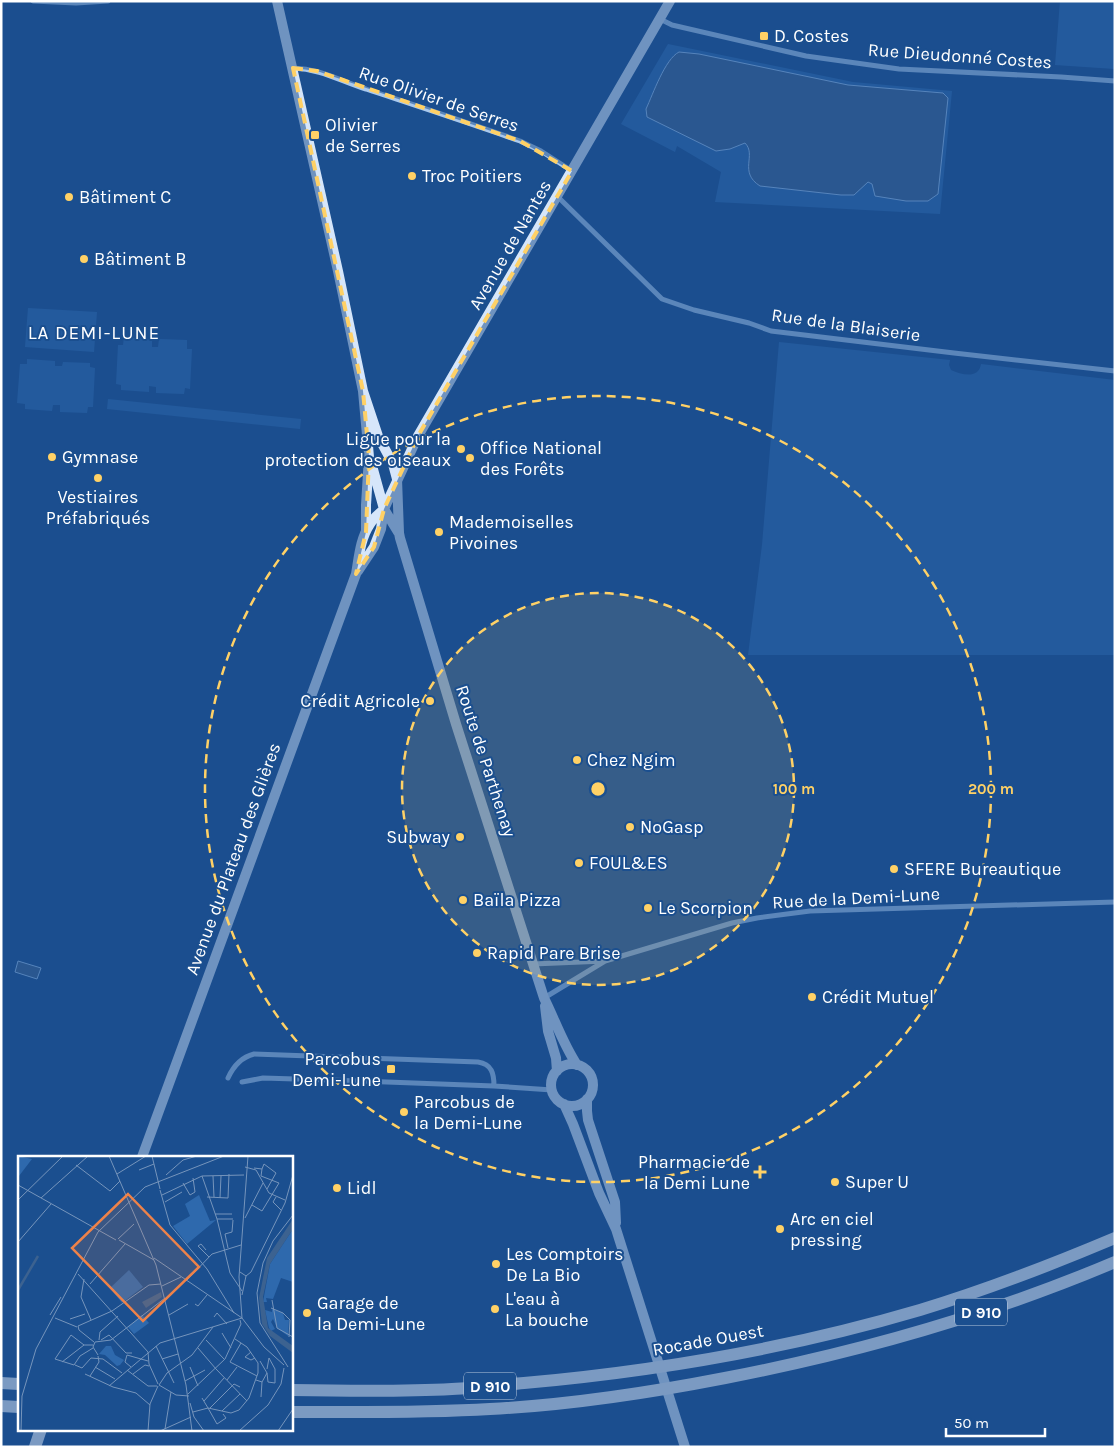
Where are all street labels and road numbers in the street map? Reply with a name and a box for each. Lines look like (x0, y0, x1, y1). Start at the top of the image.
street label: Rue Dieudonné Costes (867, 39, 1053, 73)
street label: Rue Olivier de Serres (356, 61, 522, 137)
street label: Avenue de Nantes (464, 176, 556, 314)
street label: Rue de la Blaiserie (770, 304, 922, 346)
street label: Route de Parthenay (451, 682, 521, 840)
street label: Avenue du Plateau des Glières (181, 740, 285, 978)
street label: Rue de la Demi-Lune (772, 883, 940, 913)
road number: D 910 (955, 1298, 1007, 1325)
street label: Rocade Ouest (651, 1319, 765, 1361)
road number: D 910 (464, 1372, 516, 1400)

